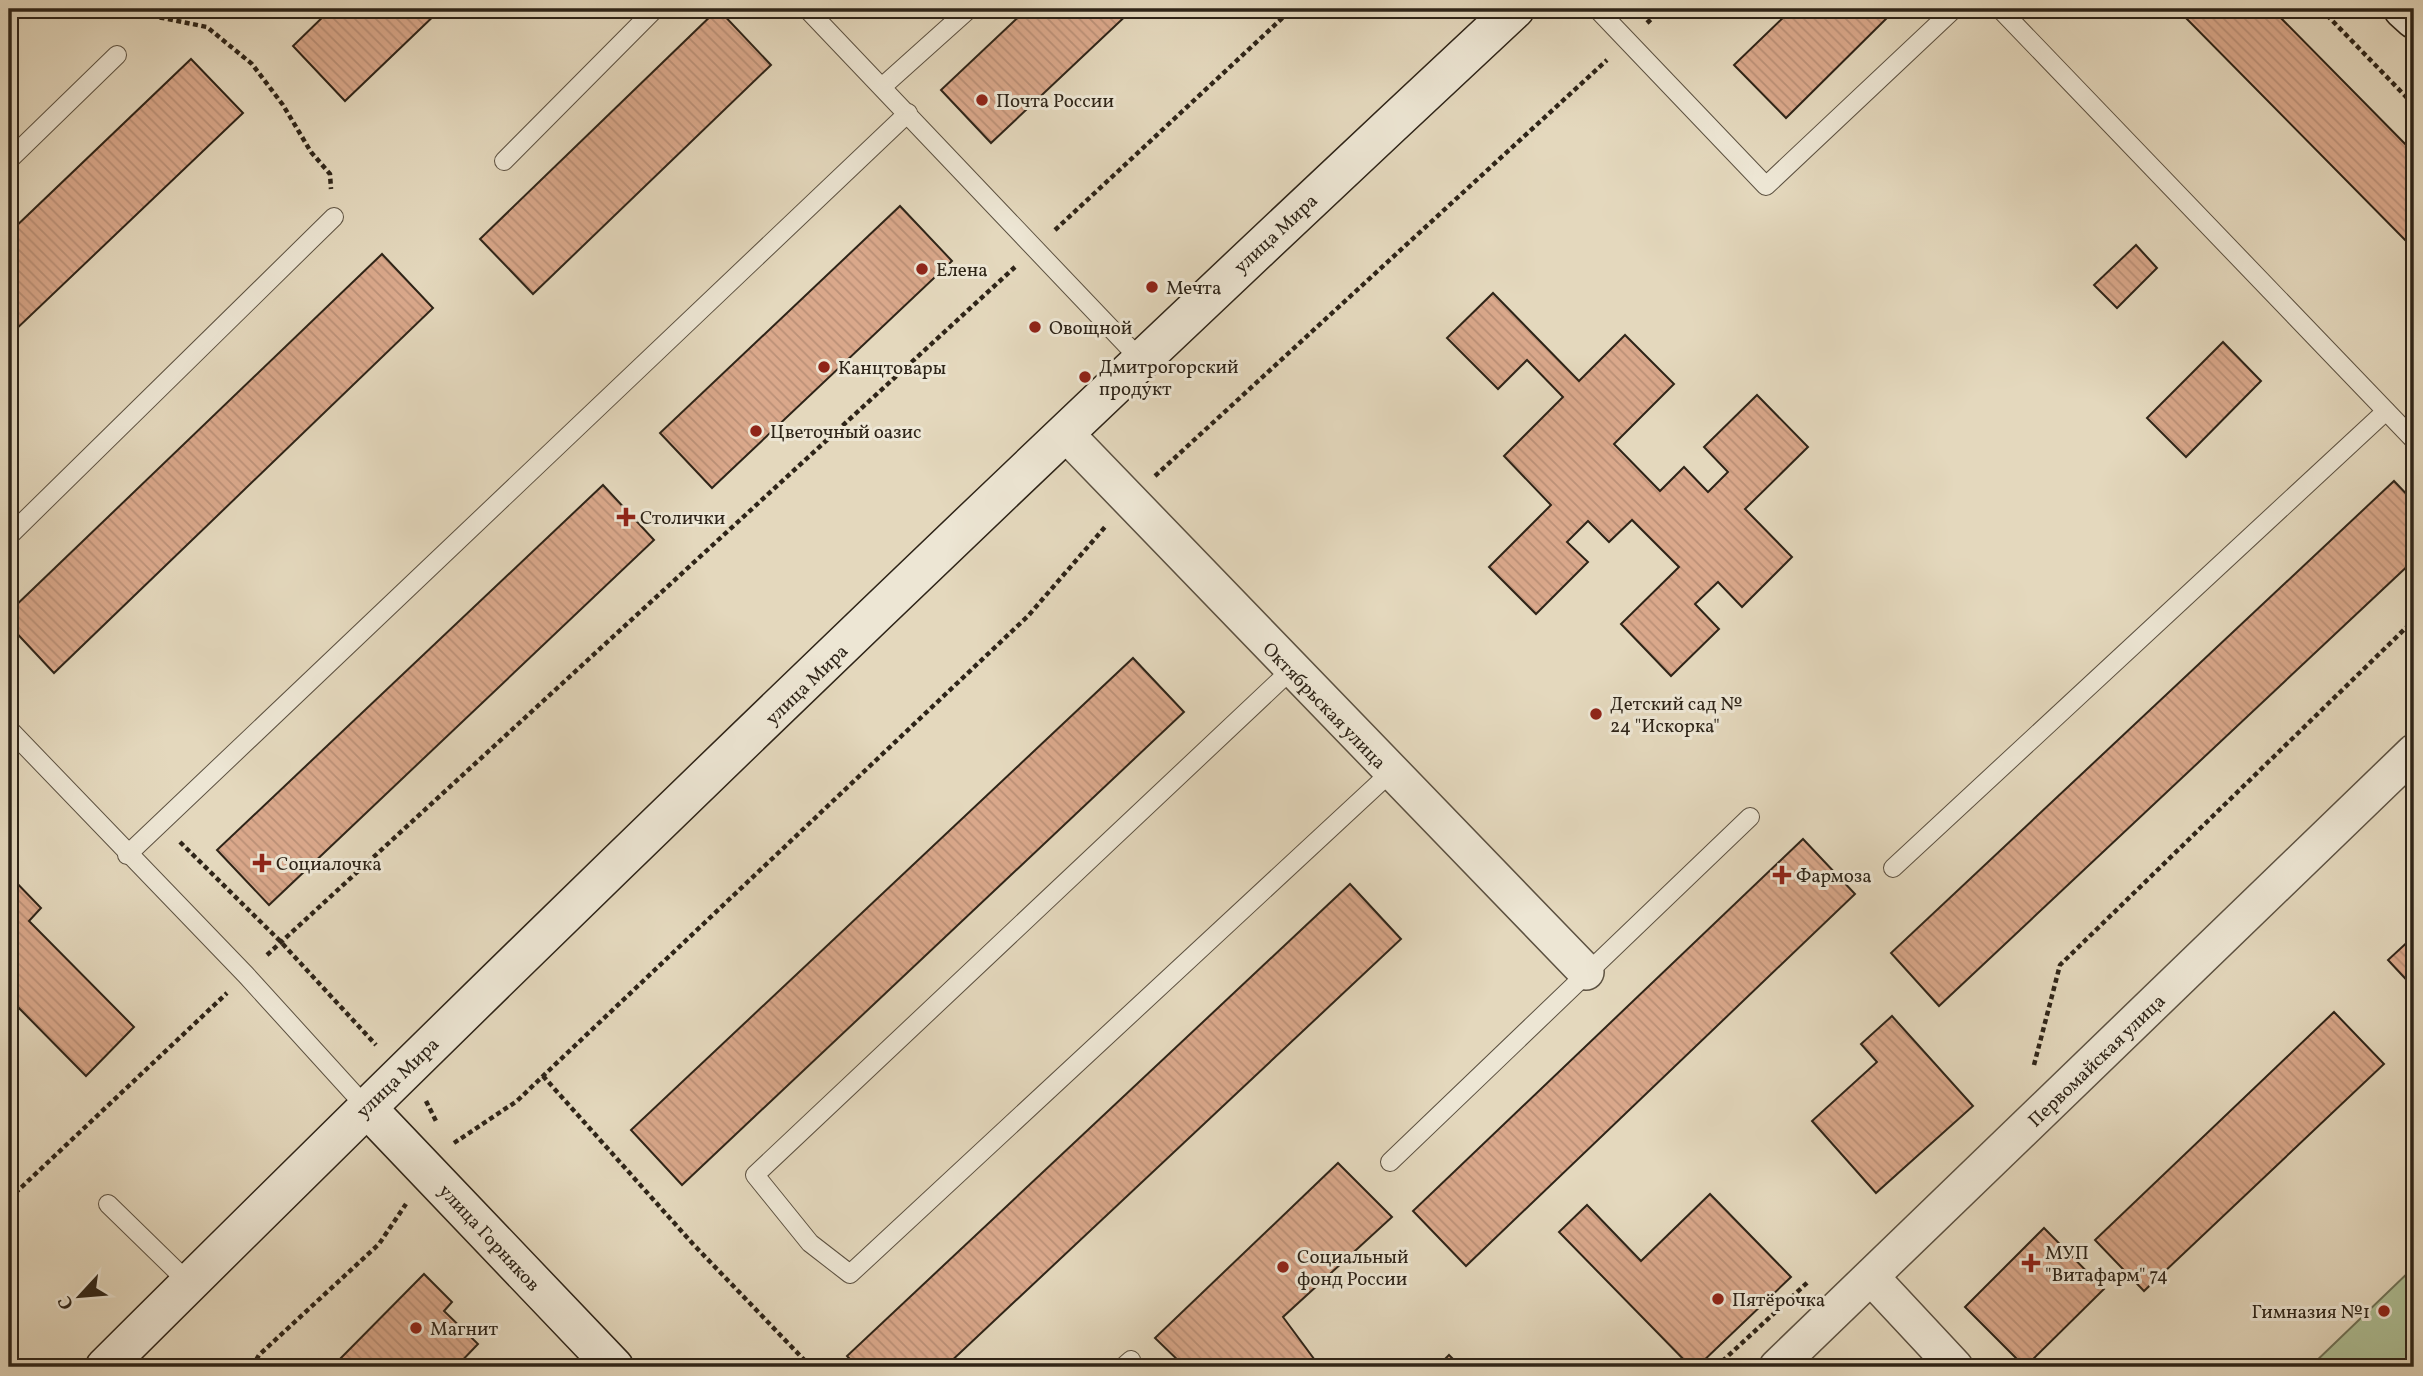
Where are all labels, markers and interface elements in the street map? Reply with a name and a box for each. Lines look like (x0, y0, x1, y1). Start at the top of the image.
place label: Почта России (996, 89, 1114, 115)
marker: Почта России (974, 92, 990, 108)
street label: улица Мира (1229, 189, 1324, 280)
place label: Елена (936, 258, 988, 284)
marker: Елена (914, 261, 930, 277)
place label: Мечта (1166, 276, 1221, 302)
marker: Мечта (1144, 279, 1160, 295)
place label: Овощной (1049, 316, 1132, 342)
marker: Овощной (1027, 319, 1043, 335)
place label: Дмитрогорский продукт (1099, 355, 1239, 403)
place label: Канцтовары (838, 356, 946, 382)
marker: Канцтовары (816, 359, 832, 375)
marker: Дмитрогорский продукт (1077, 369, 1093, 385)
place label: Цветочный оазис (770, 420, 922, 446)
marker: Цветочный оазис (748, 423, 764, 439)
place label: Столички (640, 506, 725, 532)
marker: Столички (618, 509, 634, 525)
street label: Октябрьская улица (1256, 637, 1391, 776)
street label: улица Мира (760, 639, 855, 732)
place label: Детский сад № 24 "Искорка" (1610, 692, 1742, 740)
marker: Детский сад № 24 "Искорка" (1588, 706, 1604, 722)
place label: Социалочка (276, 852, 382, 878)
marker: Социалочка (254, 855, 270, 871)
place label: Фармоза (1796, 864, 1872, 890)
marker: Фармоза (1774, 867, 1790, 883)
street label: Первомайская улица (2023, 989, 2172, 1134)
street label: улица Мира (351, 1032, 446, 1125)
street label: улица Горняков (432, 1179, 545, 1298)
place label: МУП "Витафарм" 74 (2045, 1241, 2168, 1289)
place label: Социальный фонд России (1297, 1245, 1408, 1293)
marker: МУП "Витафарм" 74 (2023, 1255, 2039, 1271)
marker: Социальный фонд России (1275, 1259, 1291, 1275)
north arrow (46, 1260, 116, 1330)
place label: Пятёрочка (1732, 1288, 1825, 1314)
text: С (52, 1291, 81, 1314)
marker: Пятёрочка (1710, 1291, 1726, 1307)
place label: Гимназия №1 (2251, 1300, 2370, 1326)
marker: Гимназия №1 (2376, 1303, 2392, 1319)
place label: Магнит (430, 1317, 498, 1343)
marker: Магнит (408, 1320, 424, 1336)

